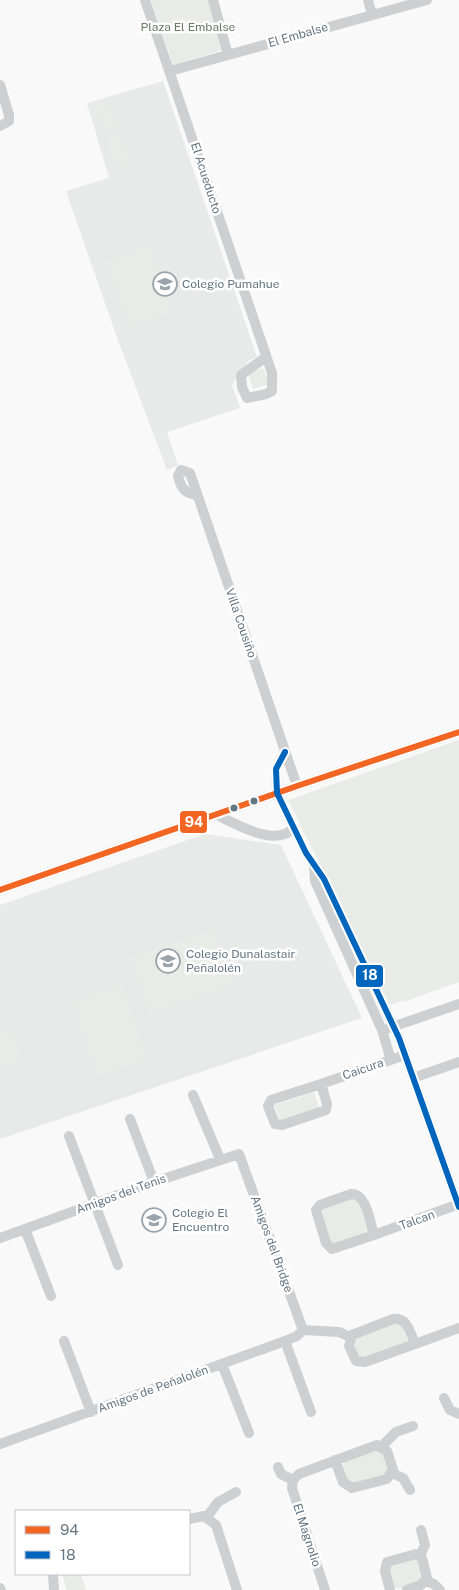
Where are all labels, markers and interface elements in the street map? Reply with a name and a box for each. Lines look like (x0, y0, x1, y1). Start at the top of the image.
park label: Plaza El Embalse (141, 20, 236, 34)
street label: El Embalse (266, 20, 330, 50)
street label: El Acueducto (188, 141, 224, 216)
school or university icon: Colegio Pumahue (152, 271, 178, 297)
place label: Colegio Pumahue (182, 277, 280, 291)
street label: Villa Cousiño (223, 586, 259, 660)
unlabelled marker (249, 796, 259, 806)
unlabelled marker (229, 803, 239, 813)
line badge: 94 (179, 810, 208, 834)
text: 94 (185, 814, 203, 830)
place label: Colegio Dunalastair Peñalolén (186, 947, 295, 975)
school or university icon: Colegio Dunalastair Peñalolén (155, 948, 181, 974)
line badge: 18 (355, 964, 384, 988)
text: 18 (362, 967, 378, 983)
street label: Caicura (341, 1055, 385, 1083)
street label: Amigos del Tenis (74, 1171, 168, 1217)
street label: Amigos del Bridge (248, 1194, 296, 1295)
place label: Colegio El Encuentro (172, 1206, 229, 1234)
school or university icon: Colegio El Encuentro (141, 1207, 167, 1233)
street label: Talcan (398, 1207, 437, 1233)
street label: Amigos de Peñalolén (96, 1362, 210, 1416)
street label: El Magnolio (290, 1502, 324, 1569)
legend (15, 1510, 190, 1575)
text: 94 (60, 1521, 79, 1538)
text: 18 (60, 1546, 76, 1563)

